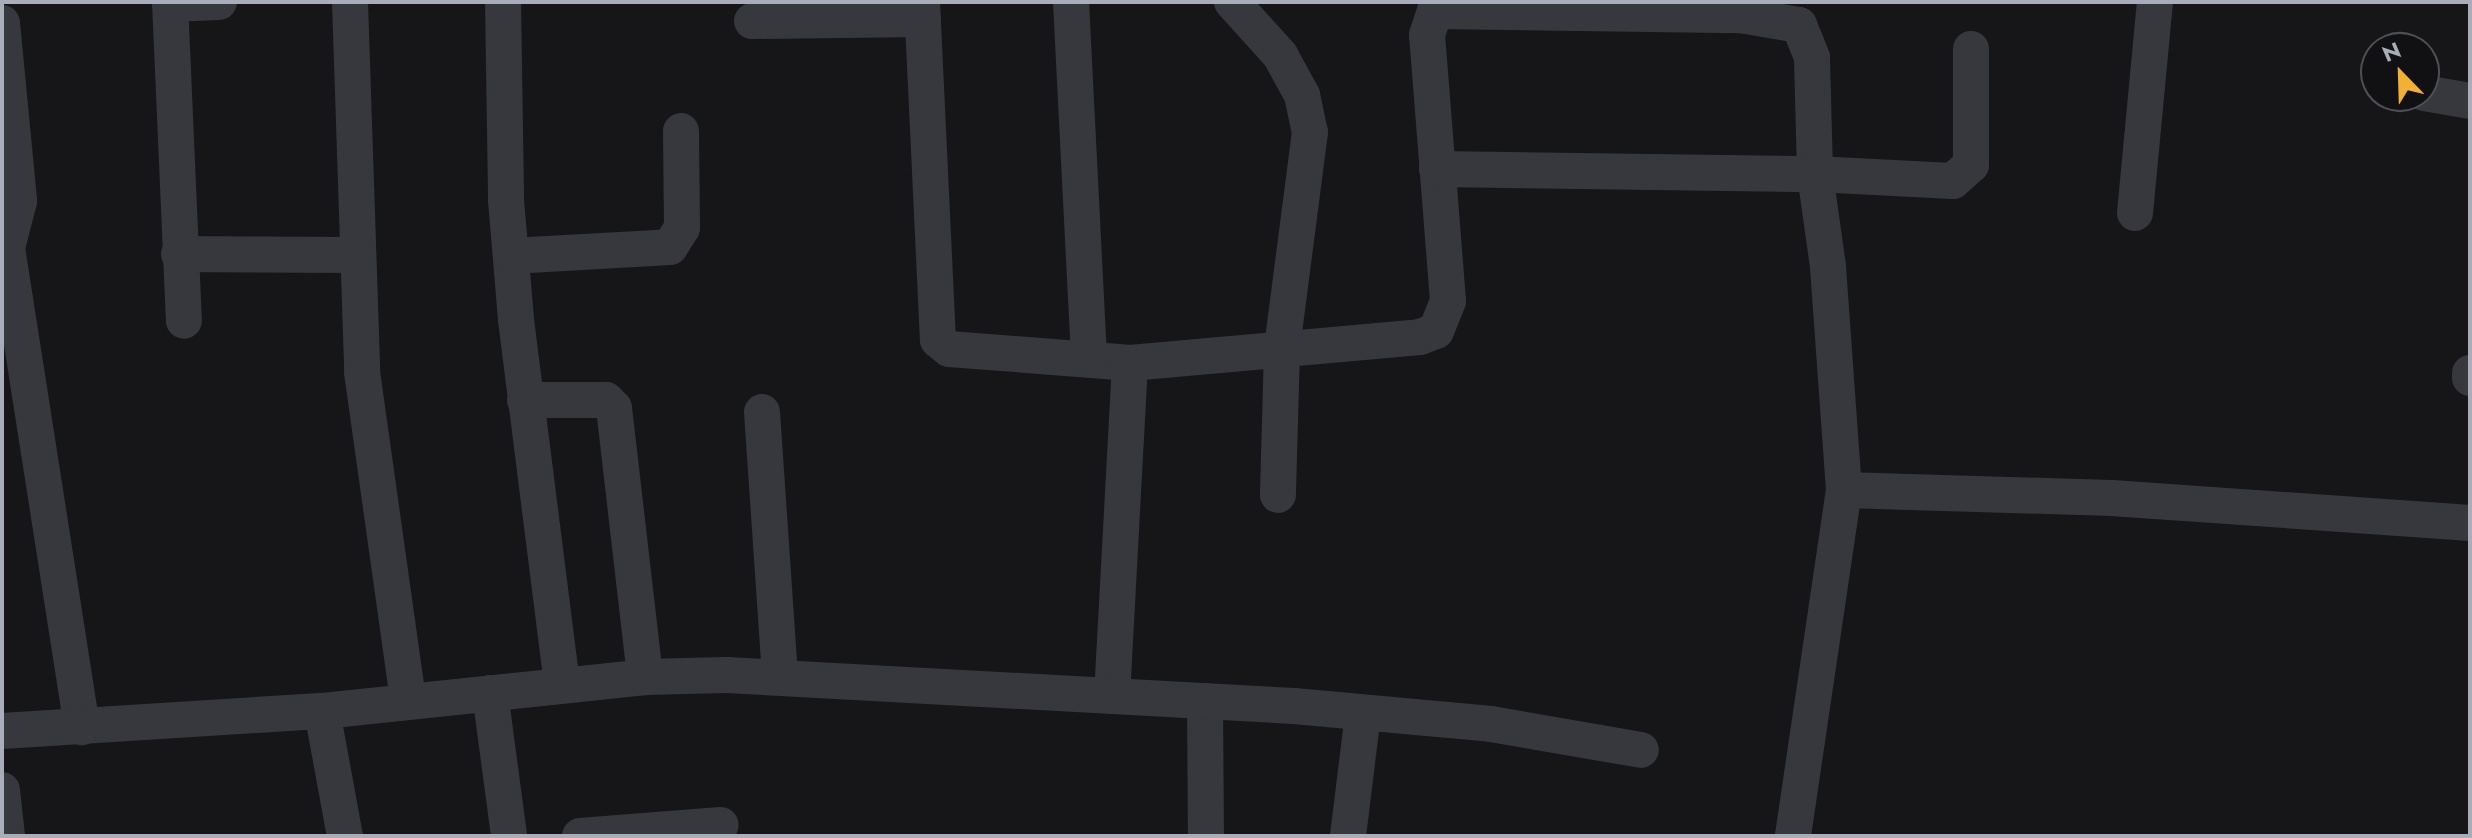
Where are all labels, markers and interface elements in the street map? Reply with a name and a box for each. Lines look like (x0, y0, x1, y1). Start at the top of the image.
north arrow (2360, 32, 2440, 112)
text: N (2377, 34, 2406, 70)

